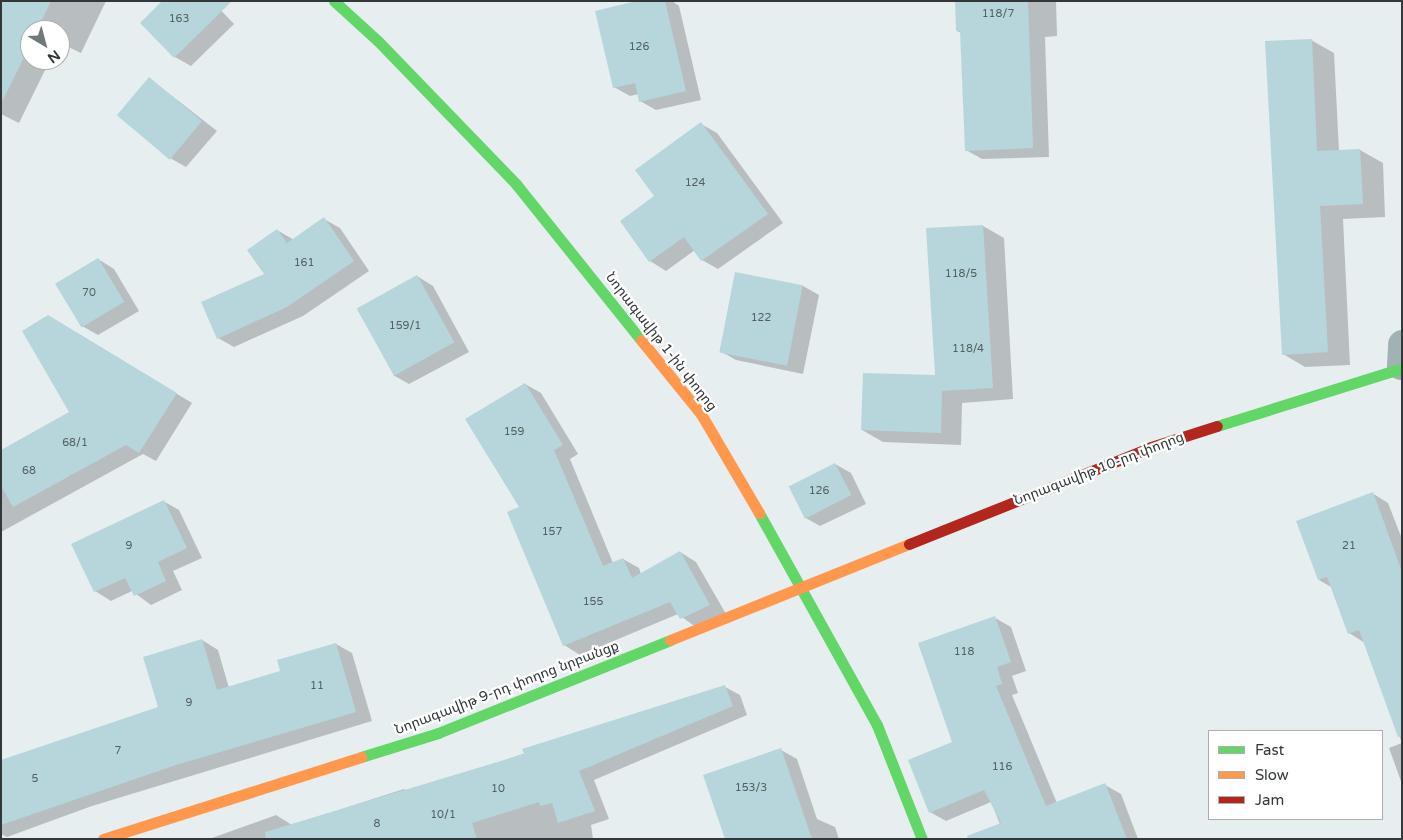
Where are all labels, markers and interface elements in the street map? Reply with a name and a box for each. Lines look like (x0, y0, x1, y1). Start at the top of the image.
house number: 118/7 (982, 7, 1014, 21)
house number: 163 (169, 12, 189, 26)
north arrow (20, 20, 70, 70)
house number: 126 (629, 40, 649, 54)
text: N (44, 46, 63, 67)
house number: 124 (685, 176, 705, 190)
house number: 161 (294, 256, 314, 270)
house number: 118/5 (945, 267, 977, 281)
street label: Նորագավիթ 1-ին փողոց (602, 269, 720, 415)
house number: 70 (82, 286, 96, 300)
house number: 122 (751, 311, 771, 325)
house number: 159/1 (389, 319, 421, 333)
house number: 118/4 (952, 342, 984, 356)
house number: 159 (504, 425, 524, 439)
street label: Նորագավիթ 10-րդ փողոց (1012, 429, 1186, 509)
house number: 68/1 (62, 436, 88, 450)
house number: 68 (22, 464, 36, 478)
house number: 126 (809, 484, 829, 498)
house number: 157 (542, 525, 562, 539)
house number: 9 (126, 539, 132, 553)
house number: 21 (1342, 539, 1356, 553)
house number: 155 (583, 595, 603, 609)
street label: Նորագավիթ 9-րդ փողոց նրբանցք (393, 637, 621, 739)
house number: 118 (954, 645, 974, 659)
house number: 11 (310, 679, 324, 693)
house number: 9 (186, 696, 192, 710)
legend (1208, 730, 1383, 820)
text: Fast (1255, 741, 1284, 759)
house number: 7 (115, 744, 121, 758)
house number: 116 (992, 760, 1012, 774)
text: Slow (1255, 766, 1289, 784)
house number: 5 (32, 772, 38, 786)
house number: 153/3 (735, 781, 767, 795)
house number: 10 (491, 782, 505, 796)
text: Jam (1255, 791, 1284, 809)
house number: 10/1 (430, 808, 456, 822)
house number: 8 (374, 817, 380, 831)

